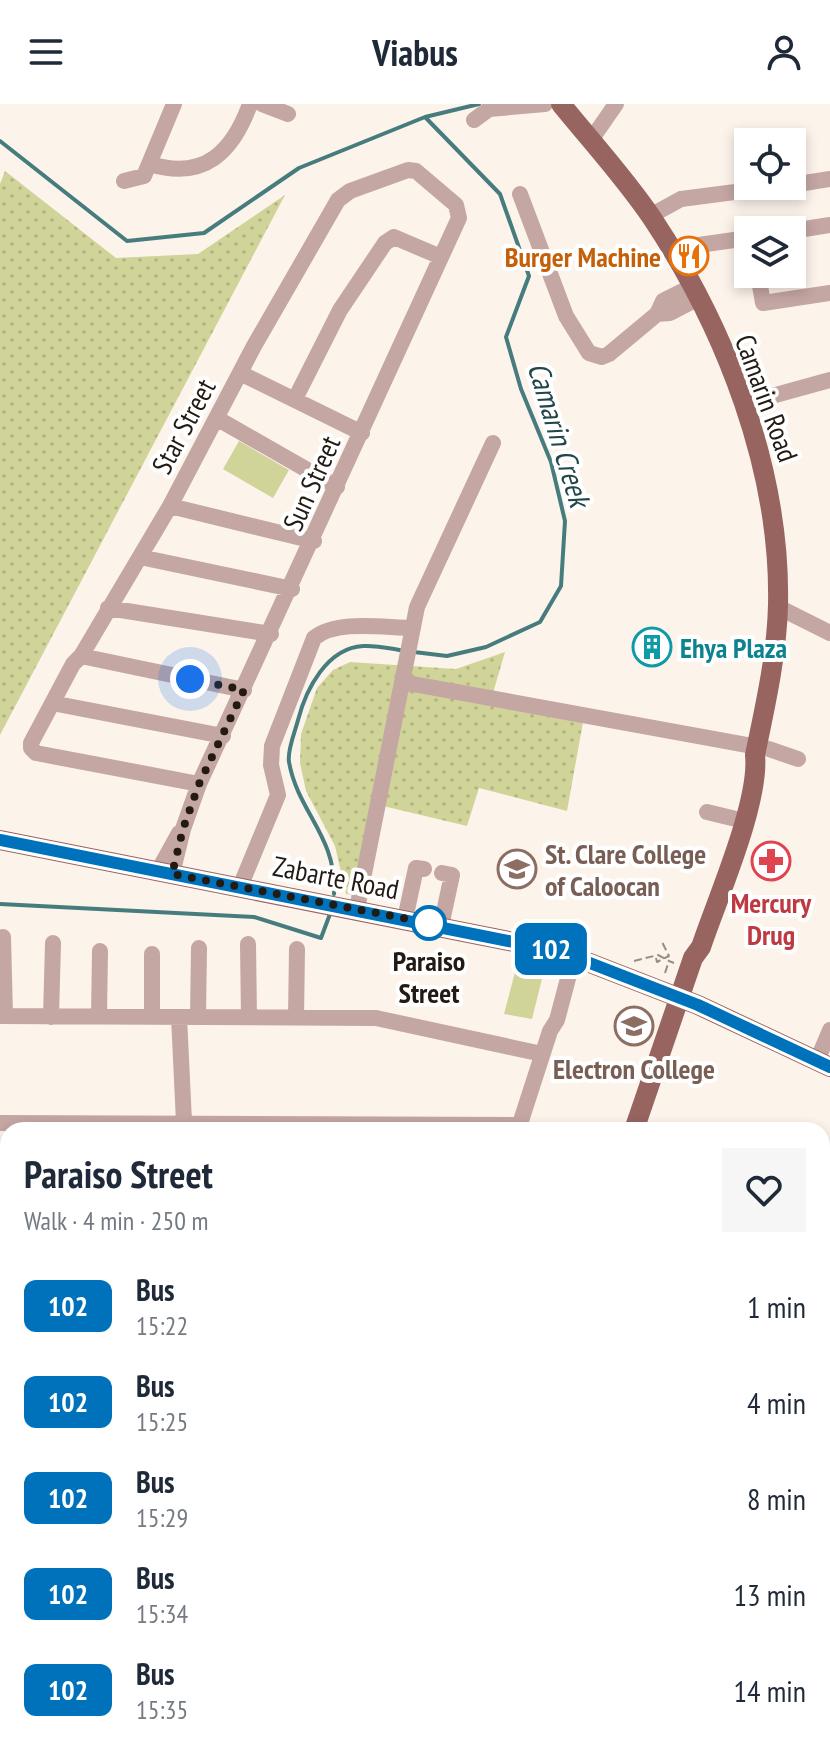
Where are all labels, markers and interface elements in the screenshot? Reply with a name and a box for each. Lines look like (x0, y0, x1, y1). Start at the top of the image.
text: Viabus (372, 29, 458, 76)
icon: menu (24, 30, 68, 74)
icon: person (762, 30, 806, 74)
map controls (734, 128, 806, 288)
button: locate (734, 128, 806, 200)
button: layers (734, 216, 806, 288)
restaurant icon: Burger Machine (668, 235, 710, 277)
place label: Burger Machine (505, 238, 661, 275)
street label: Camarin Road (727, 329, 807, 467)
water label: Camarin Creek (520, 357, 601, 514)
street label: Star Street (143, 372, 224, 480)
street label: Sun Street (274, 429, 348, 536)
building icon: Ehya Plaza (631, 626, 673, 668)
place label: Ehya Plaza (680, 629, 787, 666)
your location (170, 659, 210, 699)
place label: St. Clare College of Caloocan (545, 835, 706, 904)
pharmacy icon: Mercury Drug (750, 840, 792, 882)
street label: Zabarte Road (270, 847, 402, 907)
school or university icon: St. Clare College of Caloocan (496, 848, 538, 890)
place label: Mercury Drug (731, 884, 812, 953)
marker: Paraiso Street (412, 906, 446, 940)
line badge: 102 (505, 923, 597, 975)
text: 102 (531, 930, 571, 967)
place label: Paraiso Street (393, 942, 465, 1011)
school or university icon: Electron College (613, 1005, 655, 1047)
place label: Electron College (553, 1050, 715, 1087)
button: heart (722, 1148, 806, 1232)
text: Paraiso Street (24, 1149, 213, 1198)
text: Walk · 4 min · 250 m (24, 1204, 208, 1237)
text: Bus (136, 1270, 175, 1309)
text: 102 (48, 1287, 88, 1324)
text: 1 min (747, 1287, 806, 1326)
text: 15:22 (136, 1309, 188, 1342)
text: Bus (136, 1366, 175, 1405)
text: 102 (48, 1383, 88, 1420)
text: 4 min (747, 1383, 806, 1422)
text: 15:25 (136, 1405, 188, 1438)
text: Bus (136, 1462, 175, 1501)
text: 102 (48, 1479, 88, 1516)
text: 8 min (747, 1479, 806, 1518)
text: 15:29 (136, 1501, 188, 1534)
text: Bus (136, 1558, 175, 1597)
text: 102 (48, 1575, 88, 1612)
text: 13 min (733, 1575, 806, 1614)
text: 15:34 (136, 1597, 188, 1630)
text: Bus (136, 1654, 175, 1693)
text: 102 (48, 1671, 88, 1708)
text: 14 min (733, 1671, 806, 1710)
text: 15:35 (136, 1693, 188, 1726)

